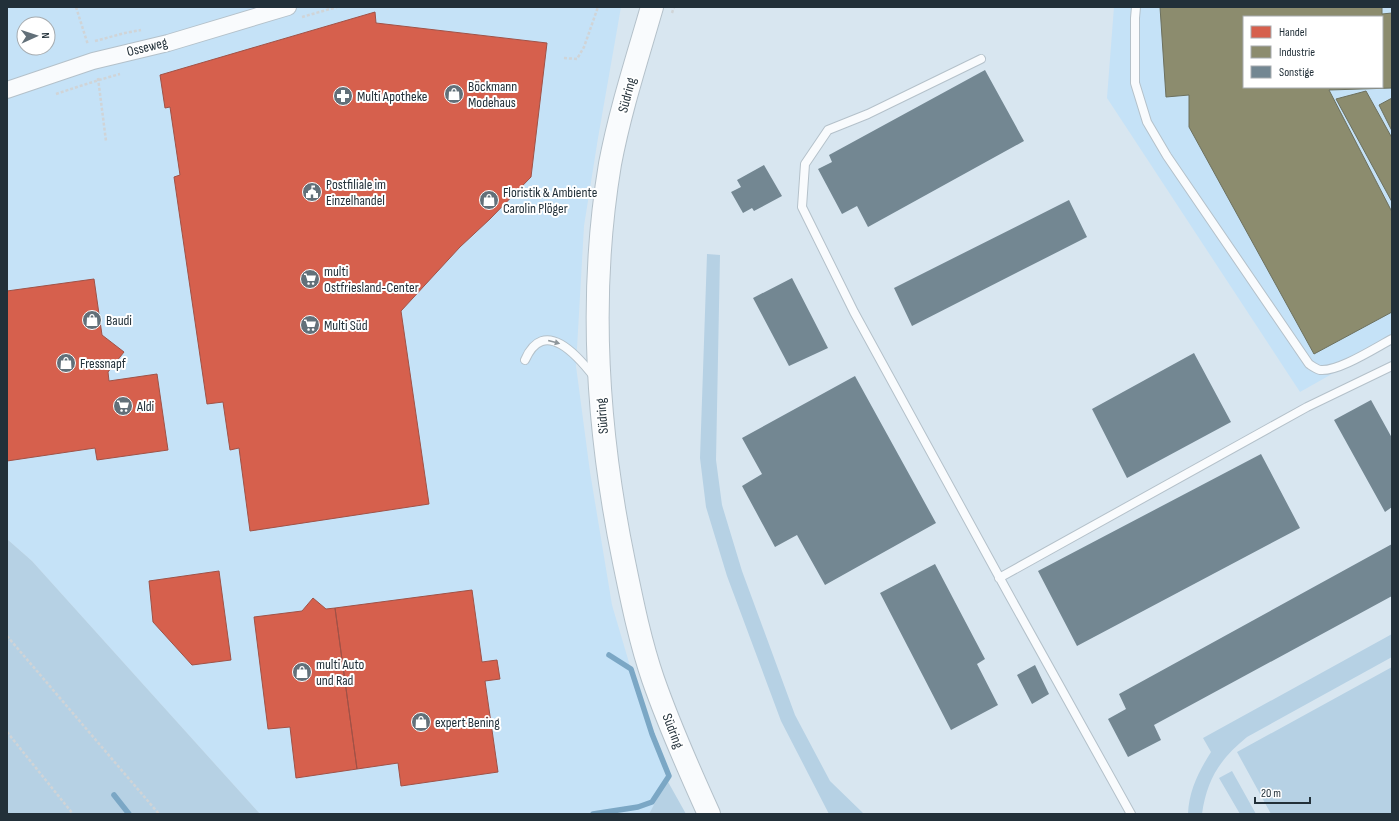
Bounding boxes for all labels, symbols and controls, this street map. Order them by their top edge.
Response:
north arrow [16,16,56,56]
legend [1243,16,1383,88]
text: Handel [1279,25,1307,40]
text: N [39,32,52,39]
street label: Osseweg [125,34,170,60]
text: Industrie [1279,45,1315,60]
text: Sonstige [1279,65,1314,80]
street label: Südring [614,75,640,115]
place label: Böckmann Modehaus [468,78,517,111]
shop icon: Böckmann Modehaus [443,83,465,105]
pharmacy icon: Multi Apotheke [332,85,354,107]
place label: Multi Apotheke [357,88,427,105]
place label: Postfiliale im Einzelhandel [326,176,386,209]
public building icon: Postfiliale im Einzelhandel [301,181,323,203]
place label: Floristik & Ambiente Carolin Plöger [503,184,597,217]
shop icon: Floristik & Ambiente Carolin Plöger [478,189,500,211]
place label: multi Ostfriesland-Center [324,263,419,296]
supermarket icon: multi Ostfriesland-Center [299,268,321,290]
shop icon: Baudi [81,309,103,331]
place label: Baudi [106,312,132,329]
supermarket icon: Multi Süd [299,314,321,336]
place label: Multi Süd [324,317,368,334]
one-way arrow [548,339,560,345]
shop icon: Fressnapf [55,352,77,374]
place label: Fressnapf [80,355,127,372]
supermarket icon: Aldi [112,395,134,417]
street label: Südring [592,397,612,435]
place label: Aldi [136,398,154,415]
place label: multi Auto und Rad [316,656,365,689]
shop icon: multi Auto und Rad [291,661,313,683]
shop icon: expert Bening [410,711,432,733]
street label: Südring [659,711,688,751]
place label: expert Bening [435,714,500,731]
scale bar [1255,779,1310,805]
text: 20 m [1261,786,1281,801]

